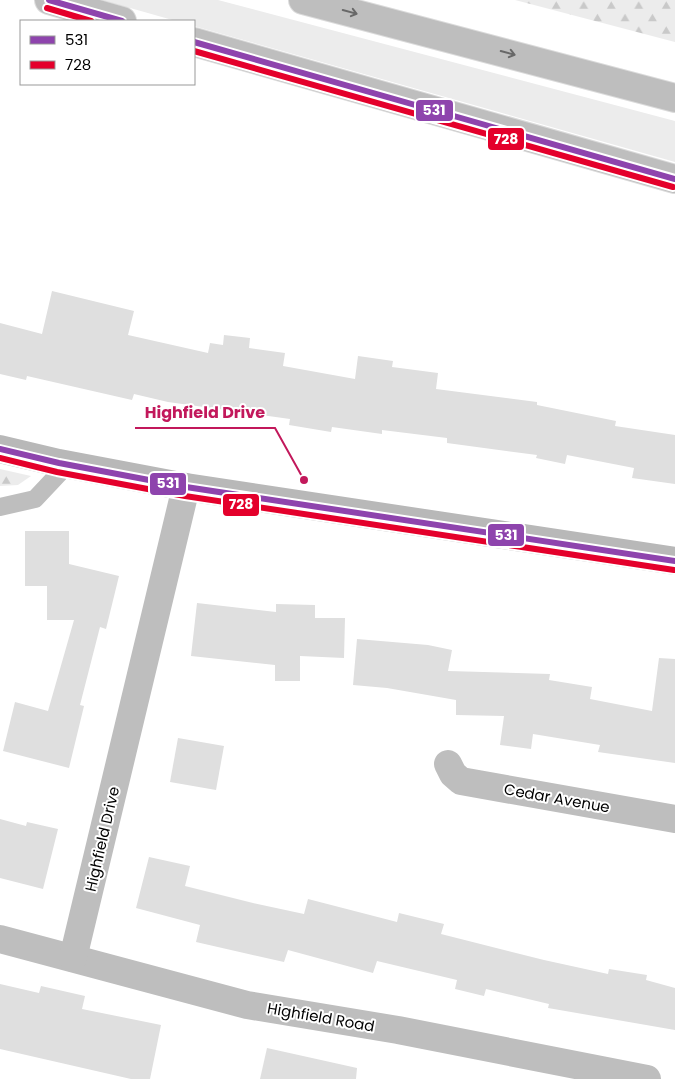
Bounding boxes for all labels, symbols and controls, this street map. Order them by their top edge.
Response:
one-way arrow [342,8,358,18]
legend [20,20,195,85]
text: 531 [65,29,88,50]
one-way arrow [499,49,515,59]
text: 728 [65,54,91,75]
line badge: 531 [415,99,454,122]
text: 531 [423,100,445,120]
line badge: 728 [487,127,525,151]
text: 728 [494,129,518,149]
callout: Highfield Drive [135,397,275,428]
text: Highfield Drive [145,401,265,424]
line badge: 531 [149,472,187,496]
text: 531 [157,473,179,493]
line badge: 728 [222,493,260,517]
text: 728 [229,494,253,514]
line badge: 531 [487,523,525,547]
text: 531 [495,525,517,545]
street label: Cedar Avenue [502,778,612,818]
street label: Highfield Drive [80,784,124,894]
street label: Highfield Road [266,997,376,1037]

